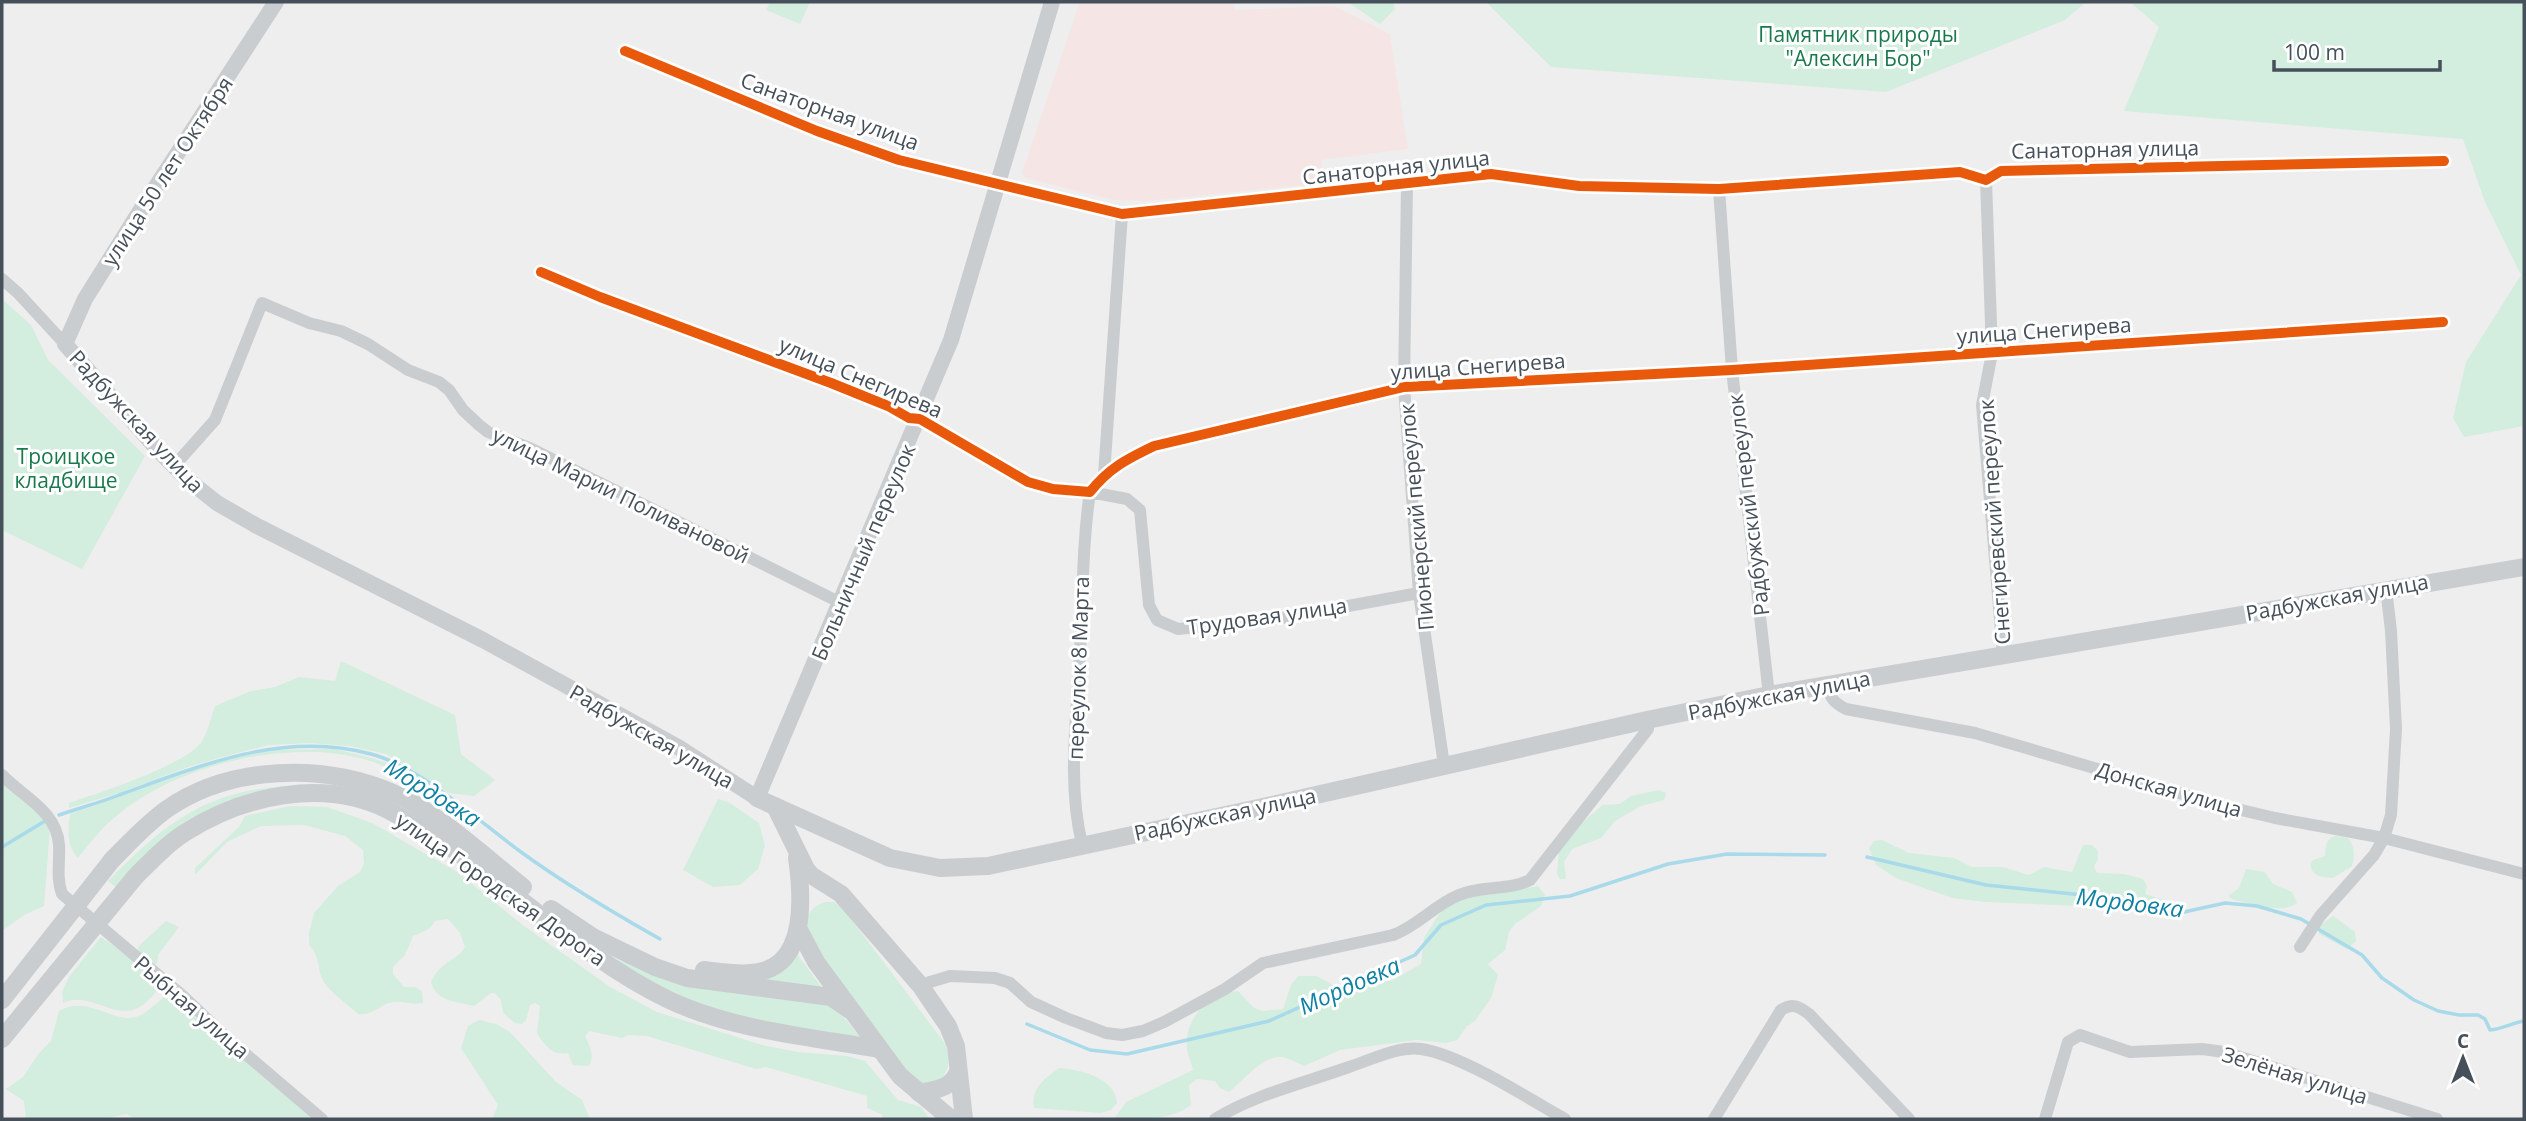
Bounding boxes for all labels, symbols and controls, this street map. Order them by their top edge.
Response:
park label: Памятник природы "Алексин Бор" [1758,20,1958,72]
scale bar [2274,28,2440,72]
text: 100 m [2284,38,2345,66]
street label: Санаторная улица [737,66,923,156]
street label: улица 50 лет Октября [95,71,239,271]
street label: Санаторная улица [2011,133,2199,165]
street label: Санаторная улица [1301,143,1491,191]
street label: улица Снегирева [1956,310,2132,350]
street label: улица Снегирева [775,330,947,424]
street label: Радбужская улица [64,344,210,498]
street label: улица Снегирева [1390,346,1566,386]
street label: Радбужский переулок [1720,392,1776,618]
street label: Снегиревский переулок [1971,398,2017,646]
street label: Пионерский переулок [1392,402,1440,632]
street label: улица Марии Поливановой [488,420,754,570]
street label: Больничный переулок [805,439,921,665]
park label: Троицкое кладбище [14,442,118,494]
street label: Радбужская улица [2243,567,2431,627]
street label: переулок 8 Марта [1061,576,1095,760]
street label: Трудовая улица [1185,591,1349,641]
street label: Радбужская улица [1685,664,1873,726]
street label: Радбужская улица [565,678,739,794]
water label: Мордовка [379,750,487,834]
street label: Донская улица [2093,755,2245,823]
street label: Радбужская улица [1132,781,1318,847]
street label: улица Городская Дорога [391,806,611,972]
water label: Мордовка [2075,880,2185,924]
water label: Мордовка [1293,948,1405,1022]
street label: Рыбная улица [128,949,256,1065]
north arrow [2428,1023,2498,1093]
text: С [2457,1028,2469,1054]
street label: Зелёная улица [2219,1040,2371,1110]

